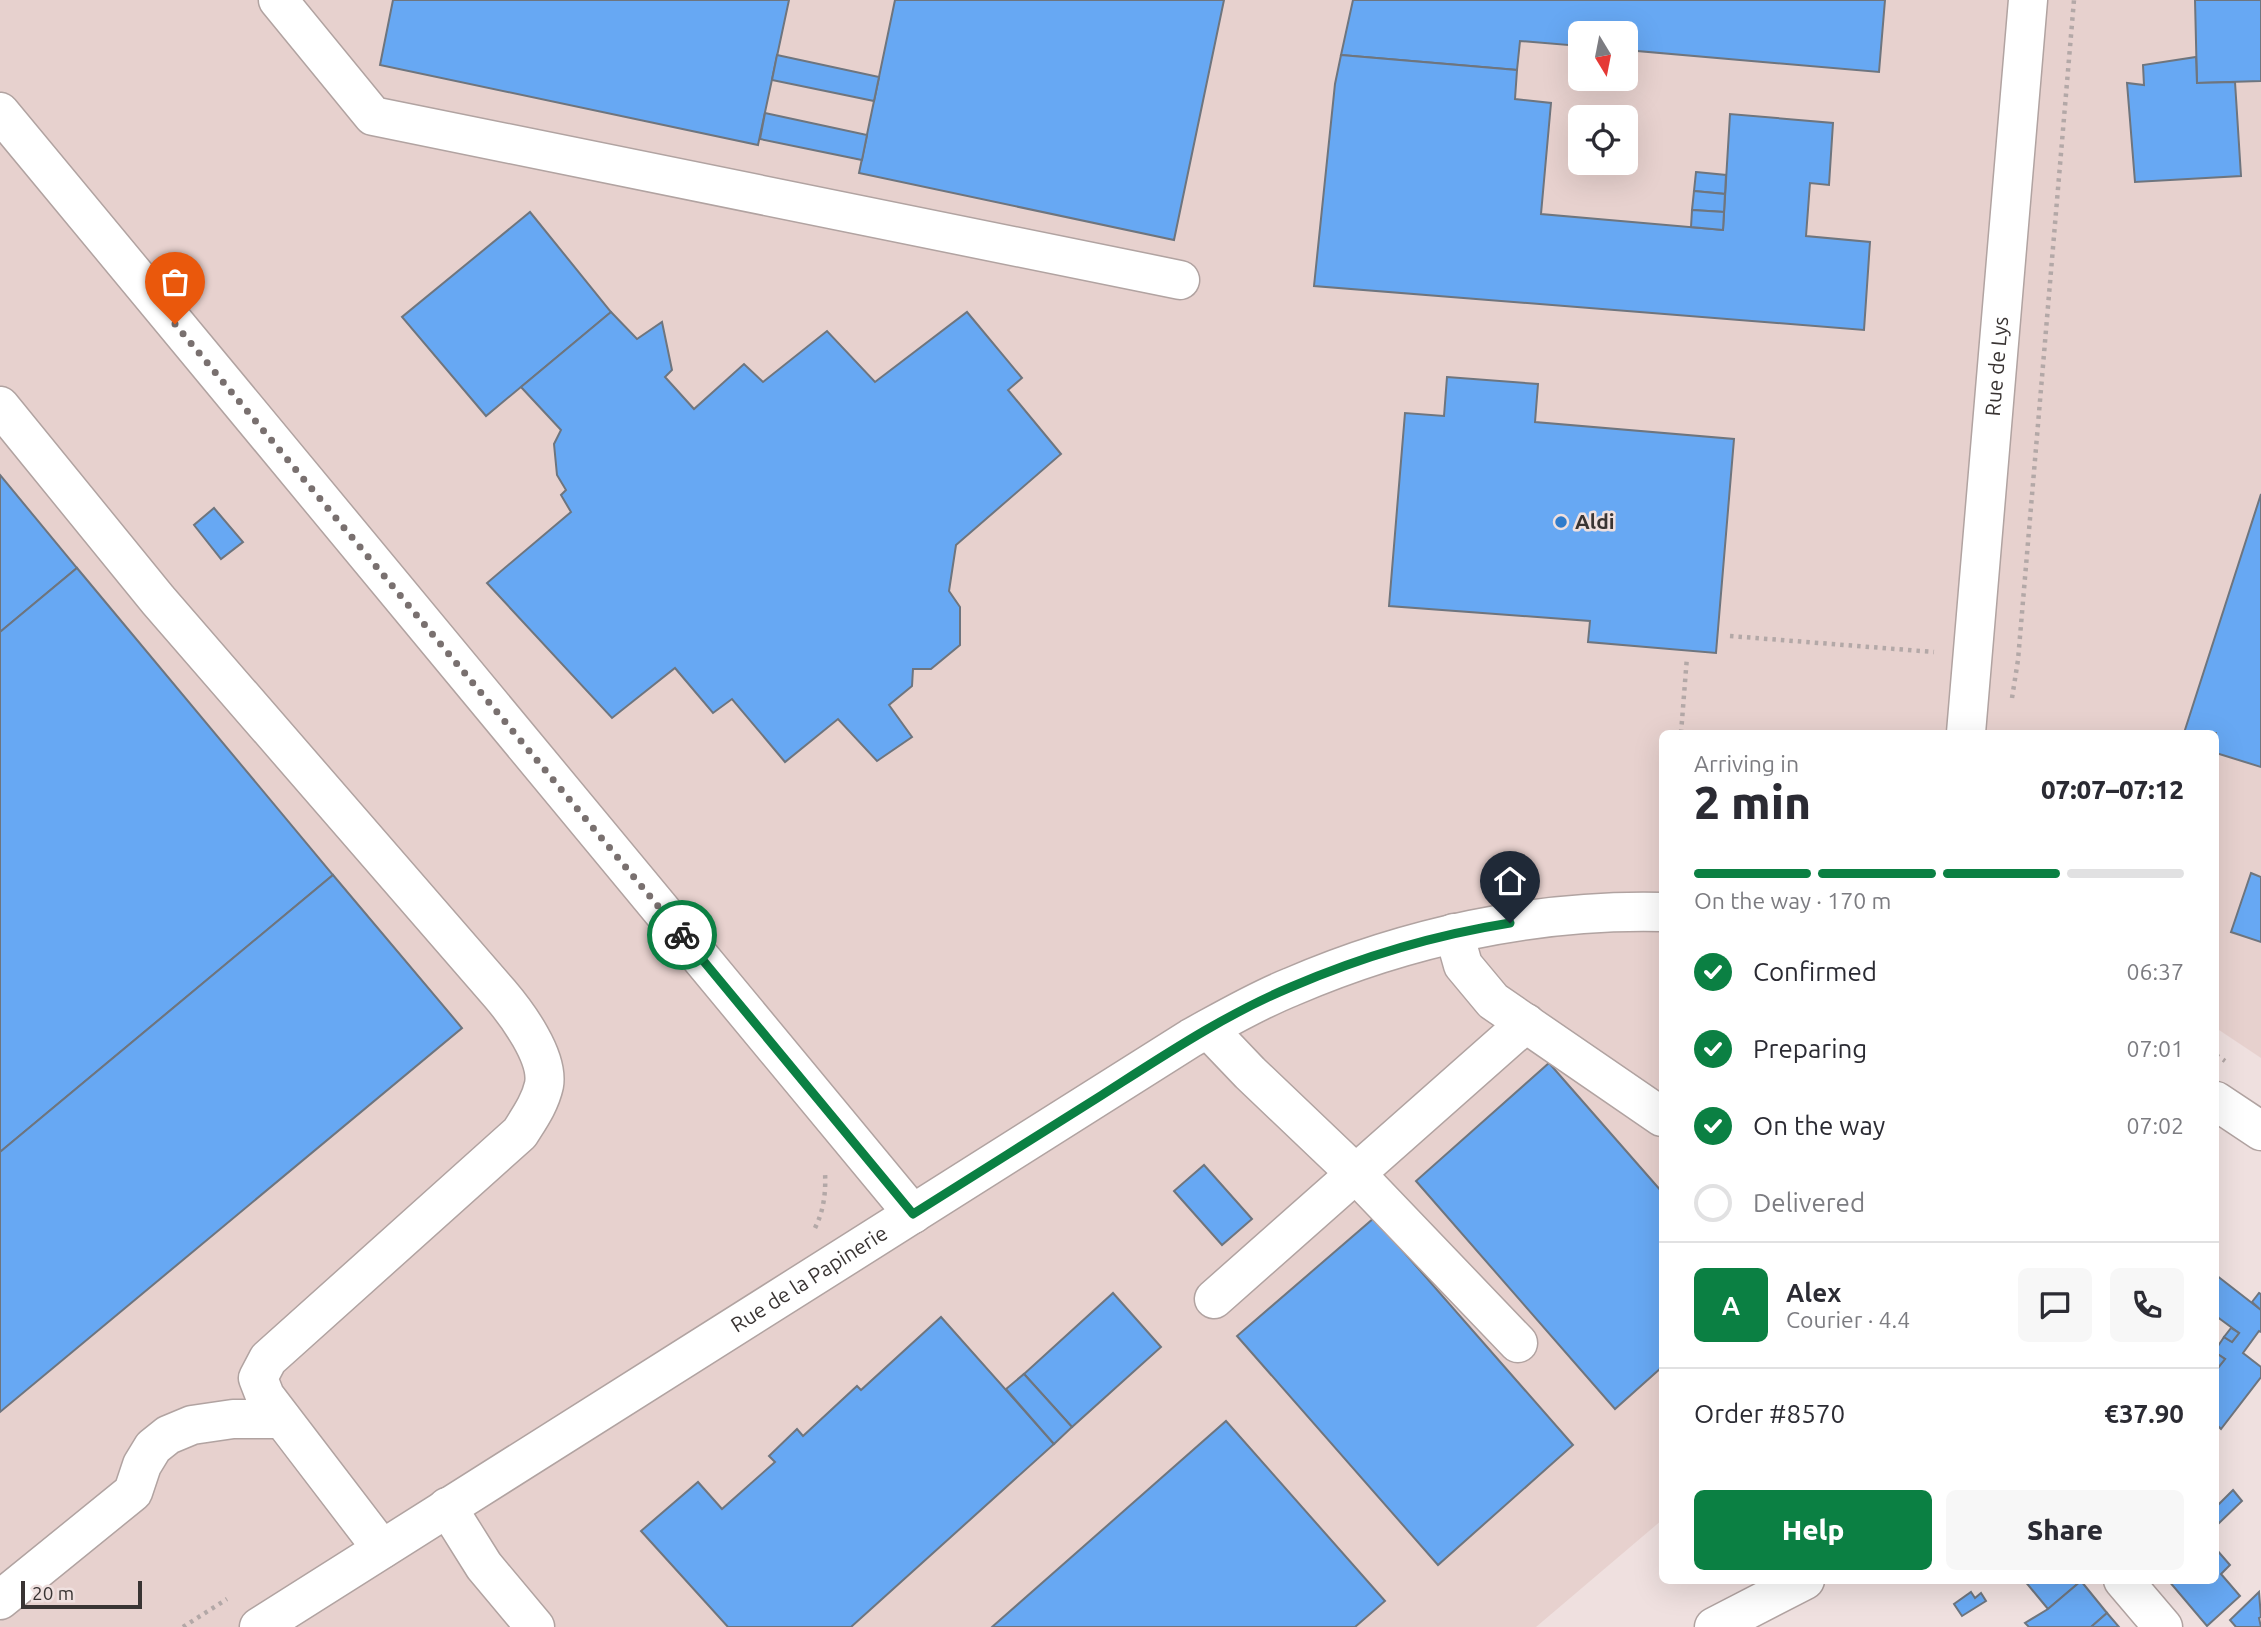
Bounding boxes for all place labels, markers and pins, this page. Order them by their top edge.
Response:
pin [145,252,205,324]
place label: Aldi [1575,509,1615,533]
marker: Aldi [1553,514,1569,530]
pin [1480,851,1540,923]

